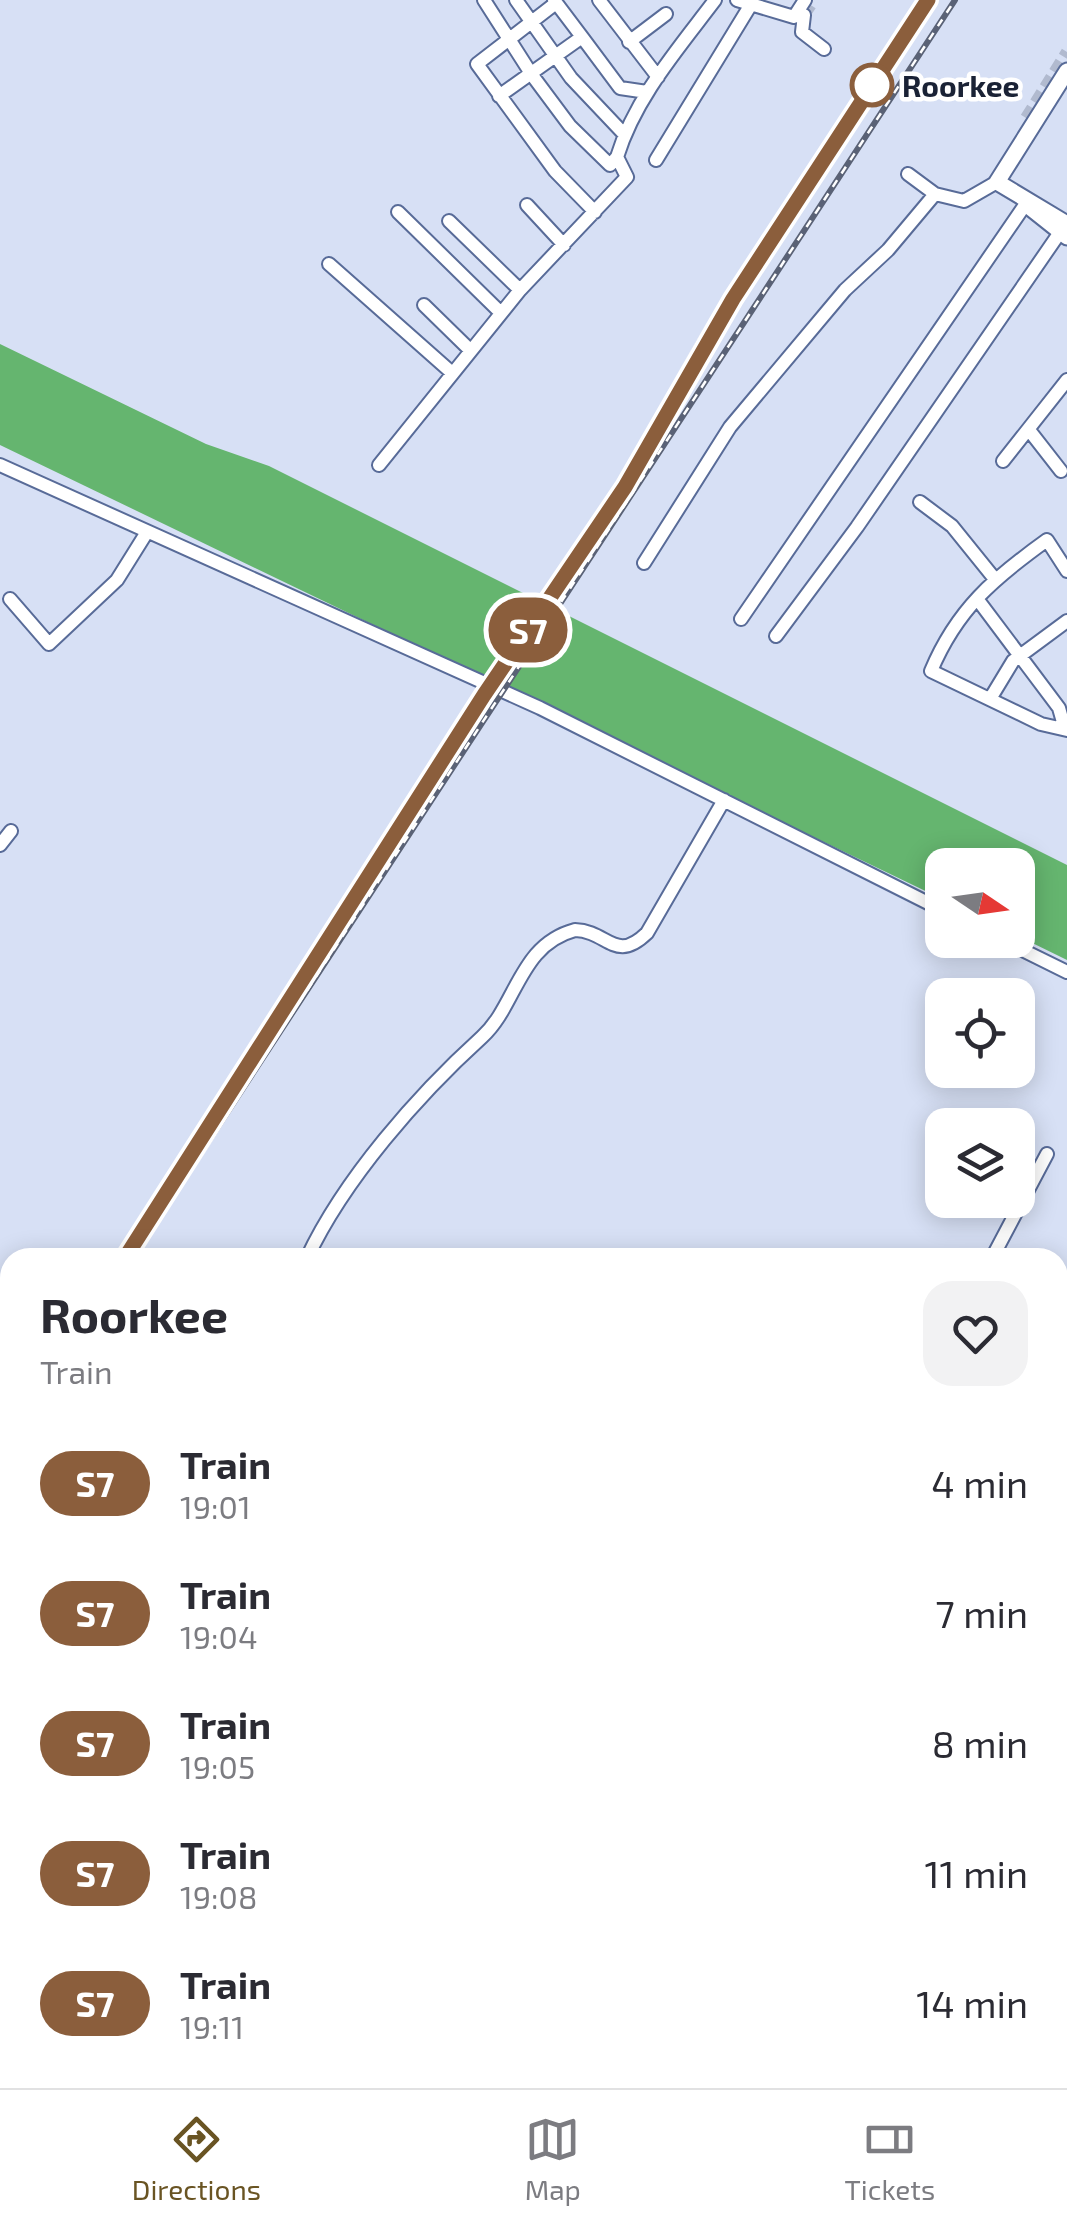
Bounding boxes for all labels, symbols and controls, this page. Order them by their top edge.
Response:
marker: Roorkee [851,64,893,106]
place label: Roorkee [902,67,1020,103]
line badge: S7 [483,598,573,662]
text: S7 [509,609,548,651]
north arrow [925,848,1035,958]
map controls [925,848,1035,1218]
button: locate [925,978,1035,1088]
button: layers [925,1108,1035,1218]
button: heart [923,1281,1028,1386]
text: Roorkee [40,1285,228,1343]
text: Train [40,1352,113,1390]
text: Train [180,1441,271,1487]
text: 4 min [931,1460,1028,1506]
text: S7 [76,1462,115,1504]
text: 19:01 [180,1487,251,1525]
text: Train [180,1571,271,1617]
text: 7 min [935,1590,1028,1636]
text: S7 [76,1592,115,1634]
text: 19:04 [180,1617,258,1655]
text: Train [180,1701,271,1747]
text: 8 min [932,1720,1028,1766]
text: S7 [76,1722,115,1764]
text: 19:05 [180,1747,255,1785]
text: Train [180,1831,271,1877]
text: 11 min [924,1850,1028,1896]
text: S7 [76,1852,115,1894]
text: 19:08 [180,1877,257,1915]
text: Train [180,1961,271,2007]
text: 14 min [916,1980,1028,2026]
text: S7 [76,1982,115,2024]
text: 19:11 [180,2007,244,2045]
tab: Directions [132,2112,261,2206]
tab: Map [525,2112,581,2206]
tab: Tickets [844,2112,935,2206]

